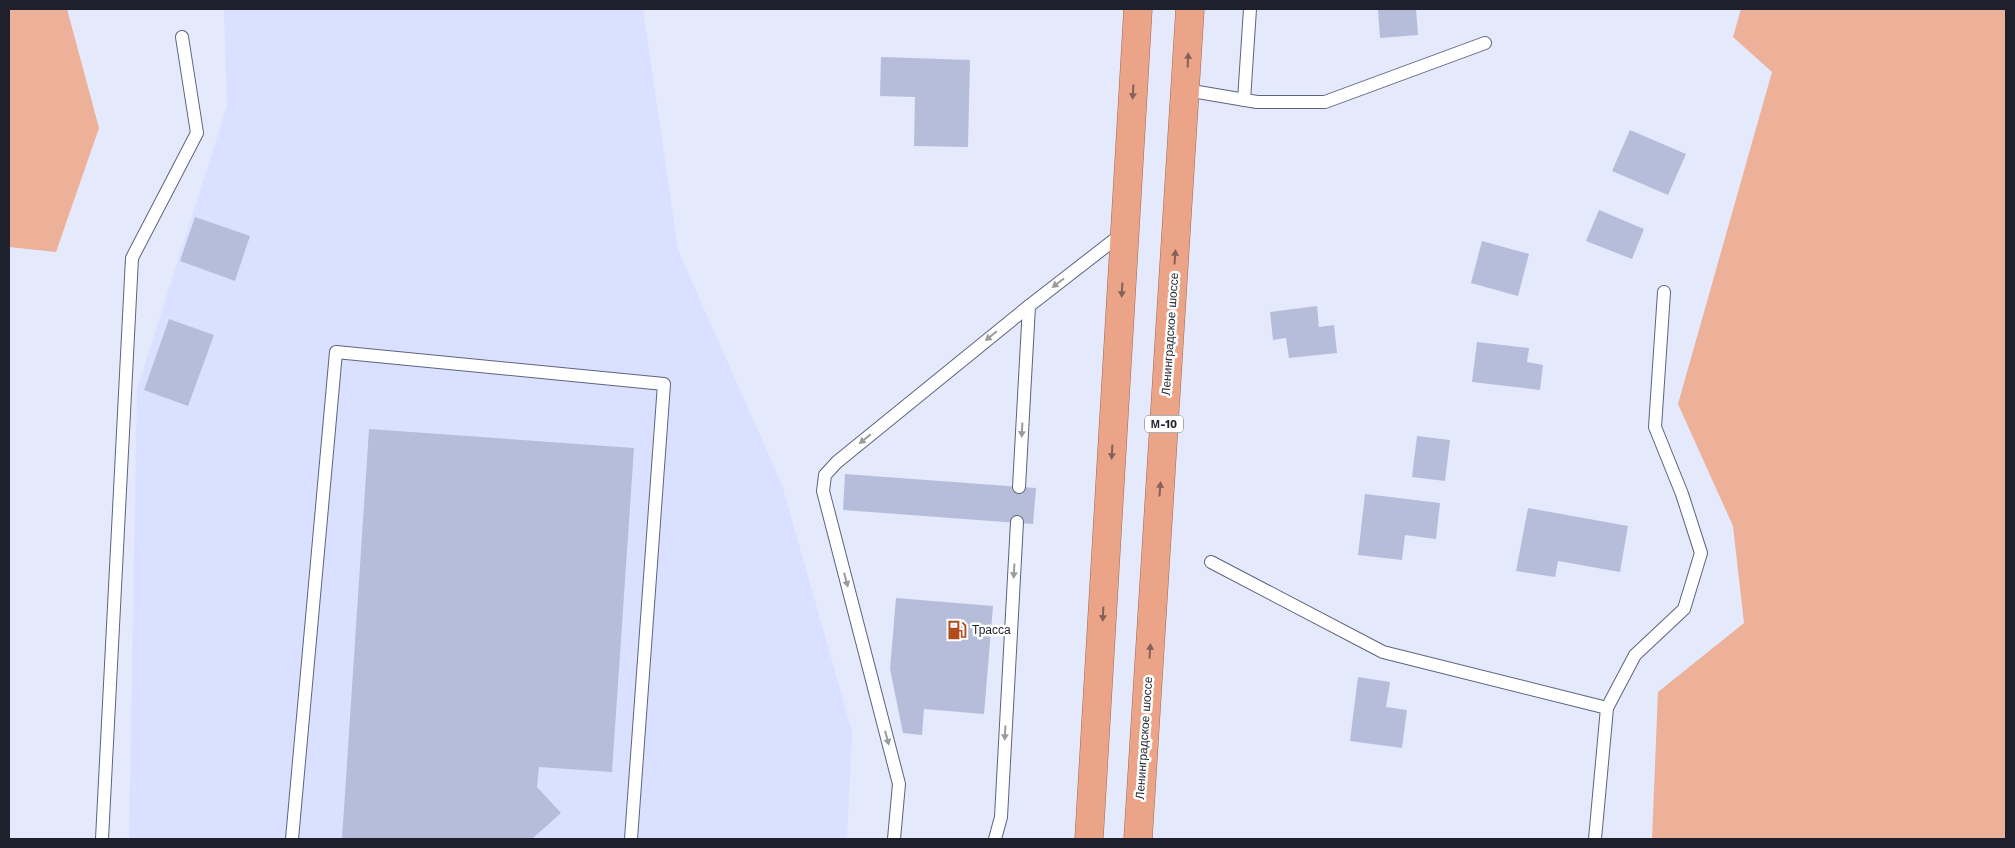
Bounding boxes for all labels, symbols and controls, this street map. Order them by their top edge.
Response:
one-way arrow [1184,51,1192,67]
one-way arrow [1129,85,1137,101]
one-way arrow [1172,248,1180,264]
street label: Ленинградское шоссе [1159,272,1181,396]
one-way arrow [1052,277,1065,288]
one-way arrow [1117,282,1125,298]
one-way arrow [985,331,998,342]
road number: М-10 [1145,416,1183,432]
one-way arrow [1018,423,1026,439]
one-way arrow [859,433,872,444]
one-way arrow [1108,444,1116,460]
one-way arrow [1157,480,1165,496]
one-way arrow [1010,563,1018,579]
one-way arrow [842,573,850,588]
one-way arrow [1098,606,1106,622]
fuel station icon: Трасса [946,619,968,641]
place label: Трасса [972,623,1011,637]
one-way arrow [1146,643,1154,659]
street label: Ленинградское шоссе [1133,676,1155,800]
one-way arrow [1001,726,1009,742]
one-way arrow [884,730,892,745]

